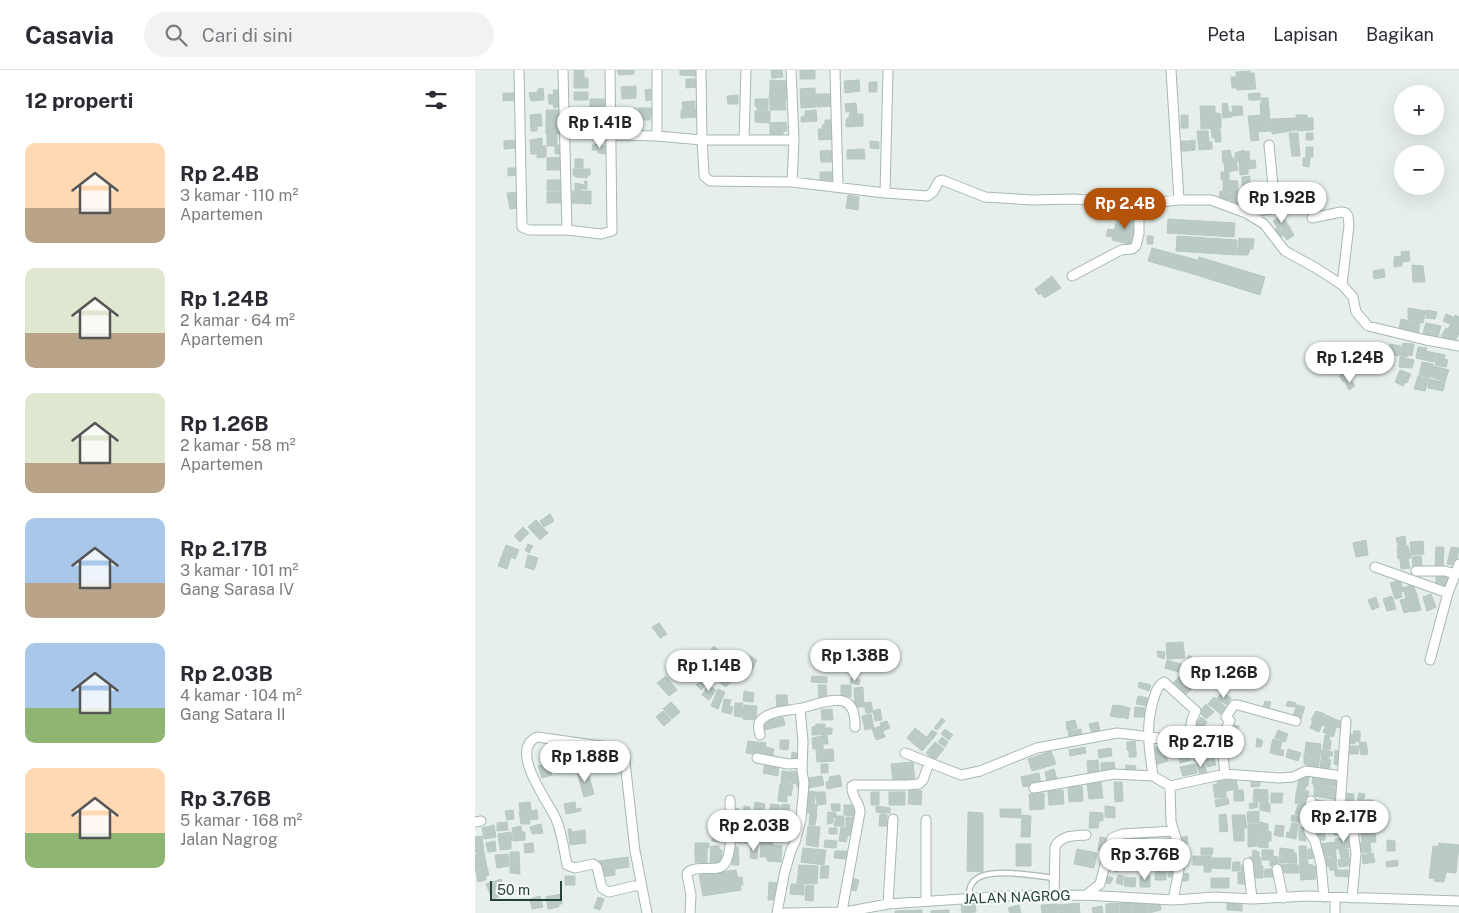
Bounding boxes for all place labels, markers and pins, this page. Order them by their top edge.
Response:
pin: Rp 1.41B [548,106,652,149]
pin: Rp 1.92B [1230,182,1334,224]
pin: Rp 2.4B [1079,188,1171,230]
pin: Rp 1.24B [1298,342,1402,384]
pin: Rp 1.38B [803,640,907,682]
pin: Rp 1.14B [657,650,761,692]
pin: Rp 1.26B [1172,656,1276,699]
pin: Rp 2.71B [1149,726,1253,768]
pin: Rp 1.88B [533,740,637,783]
pin: Rp 2.17B [1292,800,1396,843]
pin: Rp 2.03B [702,810,806,852]
pin: Rp 3.76B [1093,838,1197,881]

